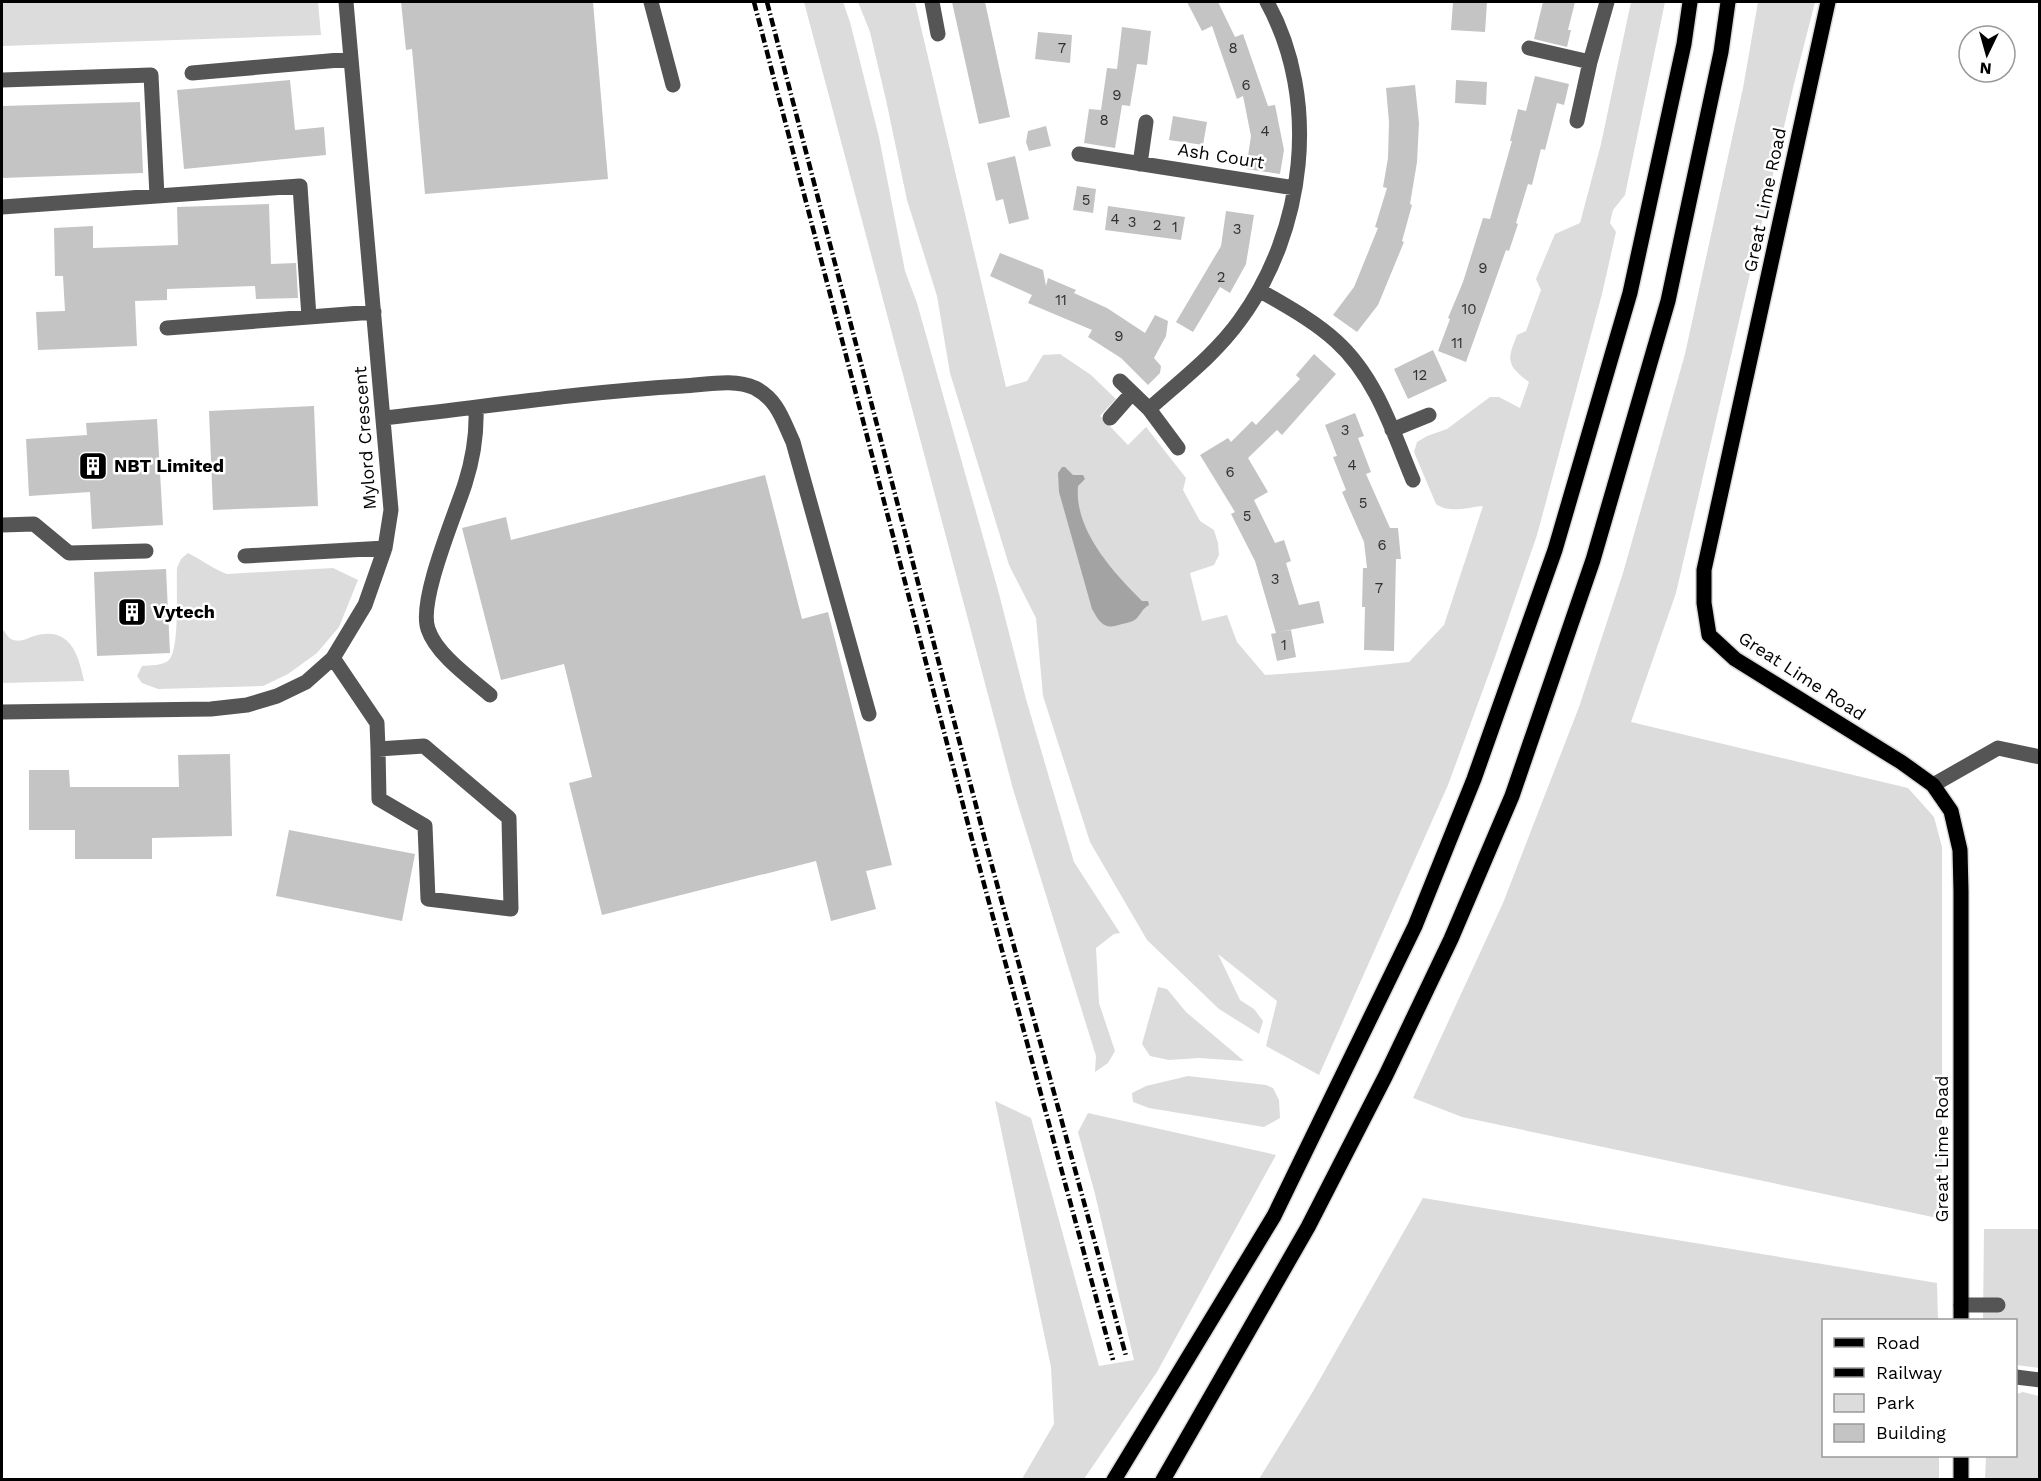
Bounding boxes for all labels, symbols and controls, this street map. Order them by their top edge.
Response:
north arrow [1957,24,2017,84]
house number: 7 [1058,39,1066,57]
house number: 8 [1228,39,1238,57]
text: N [1979,58,1992,78]
house number: 6 [1241,76,1251,94]
house number: 9 [1112,86,1122,104]
house number: 8 [1099,111,1109,129]
house number: 4 [1260,122,1270,140]
street label: Great Lime Road [1739,126,1790,274]
street label: Ash Court [1176,138,1266,173]
house number: 5 [1082,191,1090,209]
house number: 4 [1110,210,1120,228]
house number: 3 [1128,213,1136,231]
house number: 2 [1153,216,1161,234]
house number: 1 [1172,218,1178,236]
house number: 3 [1233,220,1241,238]
house number: 9 [1478,259,1488,277]
house number: 2 [1217,268,1225,286]
house number: 11 [1055,291,1067,309]
house number: 10 [1461,300,1477,318]
house number: 9 [1114,327,1124,345]
house number: 11 [1451,334,1463,352]
street label: Mylord Crescent [349,365,380,510]
house number: 12 [1413,366,1427,384]
house number: 3 [1341,421,1349,439]
building icon: NBT Limited [77,450,109,482]
place label: NBT Limited [114,455,224,476]
house number: 4 [1347,456,1357,474]
house number: 6 [1225,463,1235,481]
house number: 5 [1359,494,1367,512]
house number: 5 [1243,507,1251,525]
house number: 6 [1377,536,1387,554]
house number: 3 [1271,570,1279,588]
house number: 7 [1375,579,1383,597]
building icon: Vytech [116,596,148,628]
place label: Vytech [153,601,215,622]
street label: Great Lime Road [1735,627,1870,724]
house number: 1 [1281,636,1287,654]
street label: Great Lime Road [1931,1075,1952,1223]
legend [1822,1319,2017,1457]
text: Road [1876,1332,1920,1353]
text: Railway [1876,1362,1943,1383]
text: Park [1876,1392,1915,1413]
text: Building [1876,1422,1946,1443]

